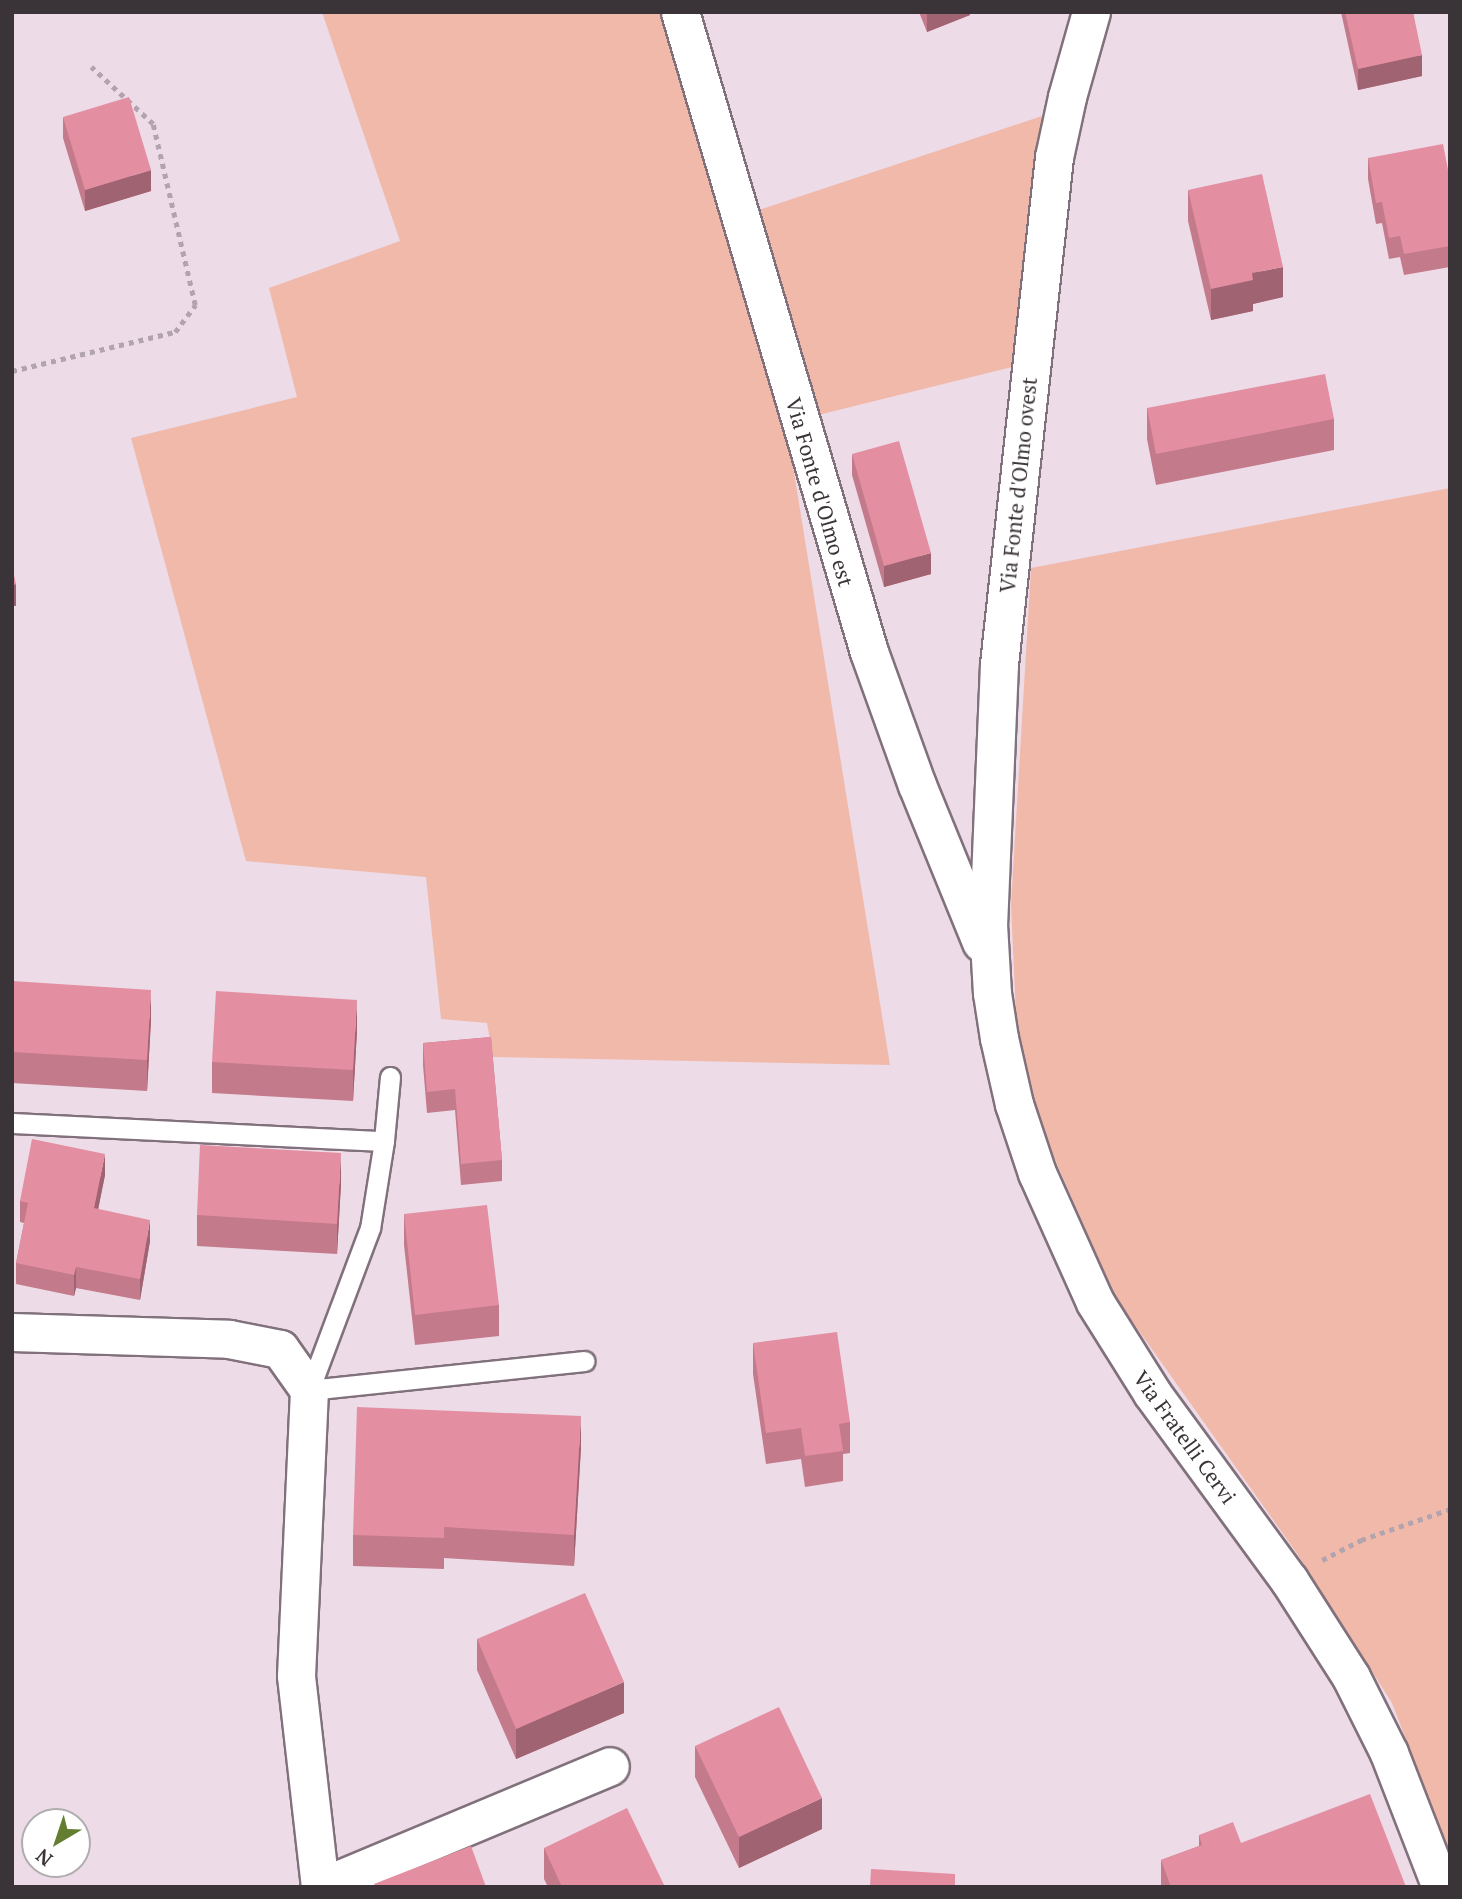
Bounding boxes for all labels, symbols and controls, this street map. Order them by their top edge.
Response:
street label: Via Fonte d'Olmo ovest [994,376,1042,594]
street label: Via Fonte d'Olmo est [781,395,859,589]
street label: Via Fratelli Cervi [1128,1366,1242,1508]
north arrow [21,1808,91,1878]
text: N [30,1844,57,1872]

